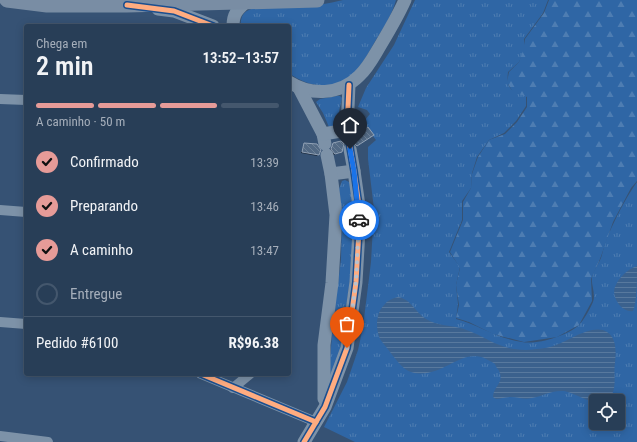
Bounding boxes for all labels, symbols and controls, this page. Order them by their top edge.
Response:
text: Chega em [36,36,87,51]
text: 13:52–13:57 [202,49,279,67]
text: 2 min [36,51,94,81]
pin [333,108,367,149]
text: A caminho · 50 m [36,114,125,129]
icon: home [339,114,361,136]
icon: check [36,151,58,173]
text: Confirmado [70,153,139,171]
text: 13:39 [250,155,279,170]
icon: check [36,195,58,217]
text: Preparando [70,197,138,215]
text: 13:46 [250,199,279,214]
courier [339,200,379,240]
icon: car [348,209,370,231]
icon: check [36,239,58,261]
text: A caminho [70,241,133,259]
text: 13:47 [250,243,279,258]
text: Entregue [70,285,122,303]
pin [330,307,364,348]
icon: bag [336,313,358,335]
text: Pedido #6100 [36,334,118,352]
text: R$96.38 [228,334,279,352]
map controls [589,394,625,430]
button: locate [589,394,625,430]

